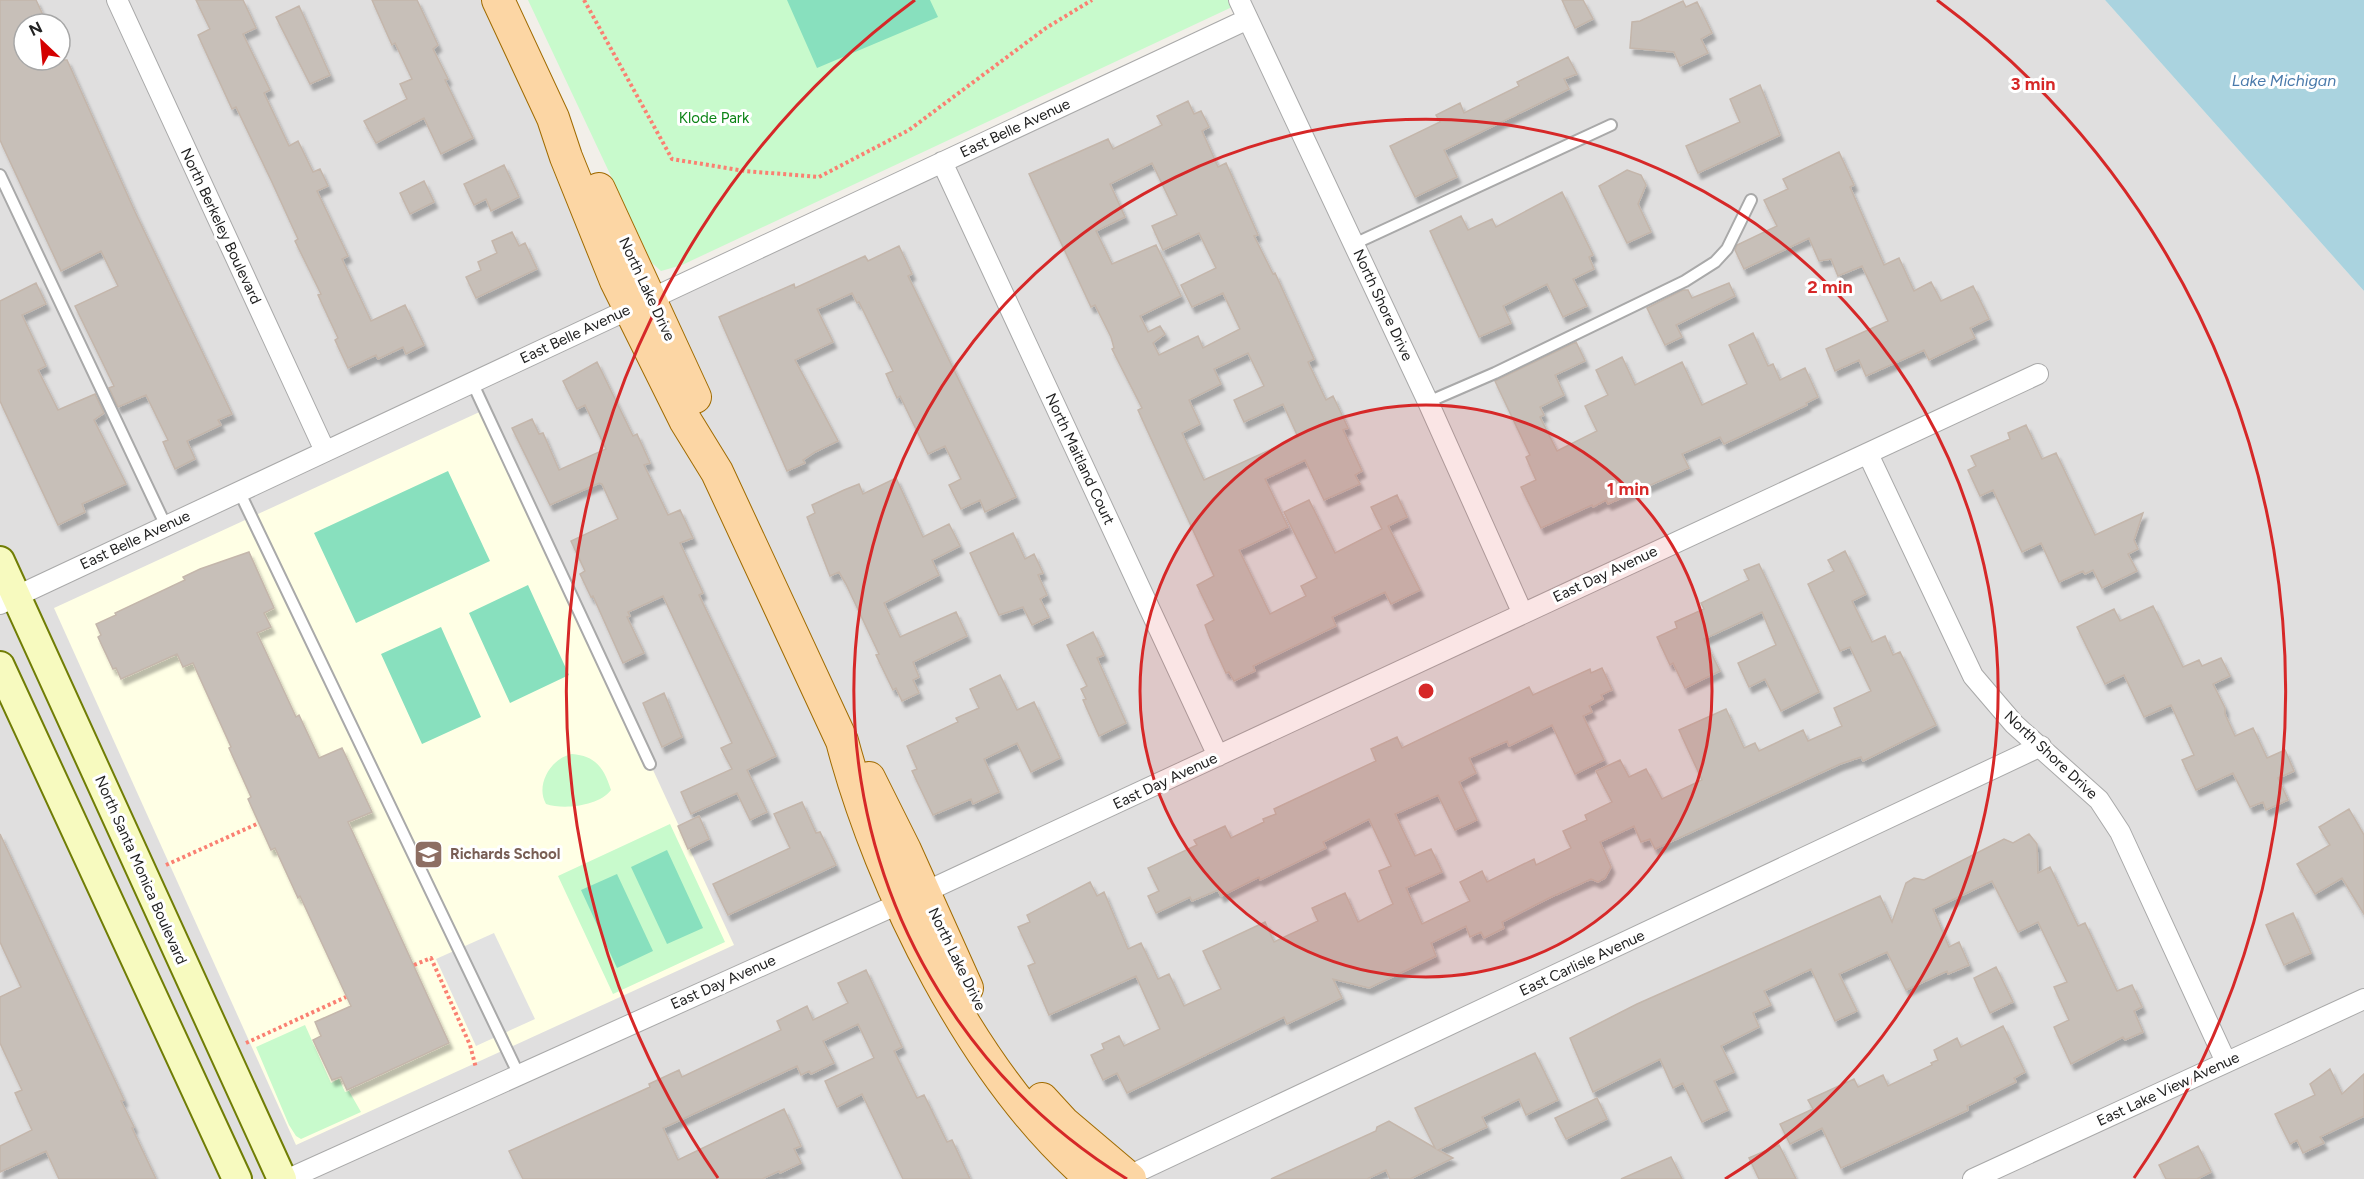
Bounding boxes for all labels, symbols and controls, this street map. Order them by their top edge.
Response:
north arrow [12,12,72,72]
text: N [26,18,45,40]
water label: Lake Michigan [2232,71,2336,90]
text: 3 min [2011,73,2055,95]
street label: East Belle Avenue [957,95,1073,161]
park label: Klode Park [679,109,750,127]
street label: North Berkeley Boulevard [177,145,265,307]
street label: North Lake Drive [615,234,679,344]
street label: North Shore Drive [1349,246,1417,364]
text: 2 min [1807,276,1853,298]
street label: East Belle Avenue [517,301,633,367]
street label: North Maitland Court [1042,390,1119,528]
text: 1 min [1607,478,1649,500]
street label: East Belle Avenue [77,507,193,573]
street label: East Day Avenue [1550,542,1660,606]
centre of rings [1416,681,1436,701]
street label: North Shore Drive [2001,707,2101,803]
street label: East Day Avenue [1110,749,1220,813]
street label: North Santa Monica Boulevard [91,773,191,967]
school or university icon: Richards School [413,838,445,870]
place label: Richards School [450,845,560,863]
street label: North Lake Drive [924,905,990,1013]
street label: East Carlisle Avenue [1517,926,1647,1000]
street label: East Day Avenue [668,951,778,1013]
street label: East Lake View Avenue [2094,1048,2242,1130]

